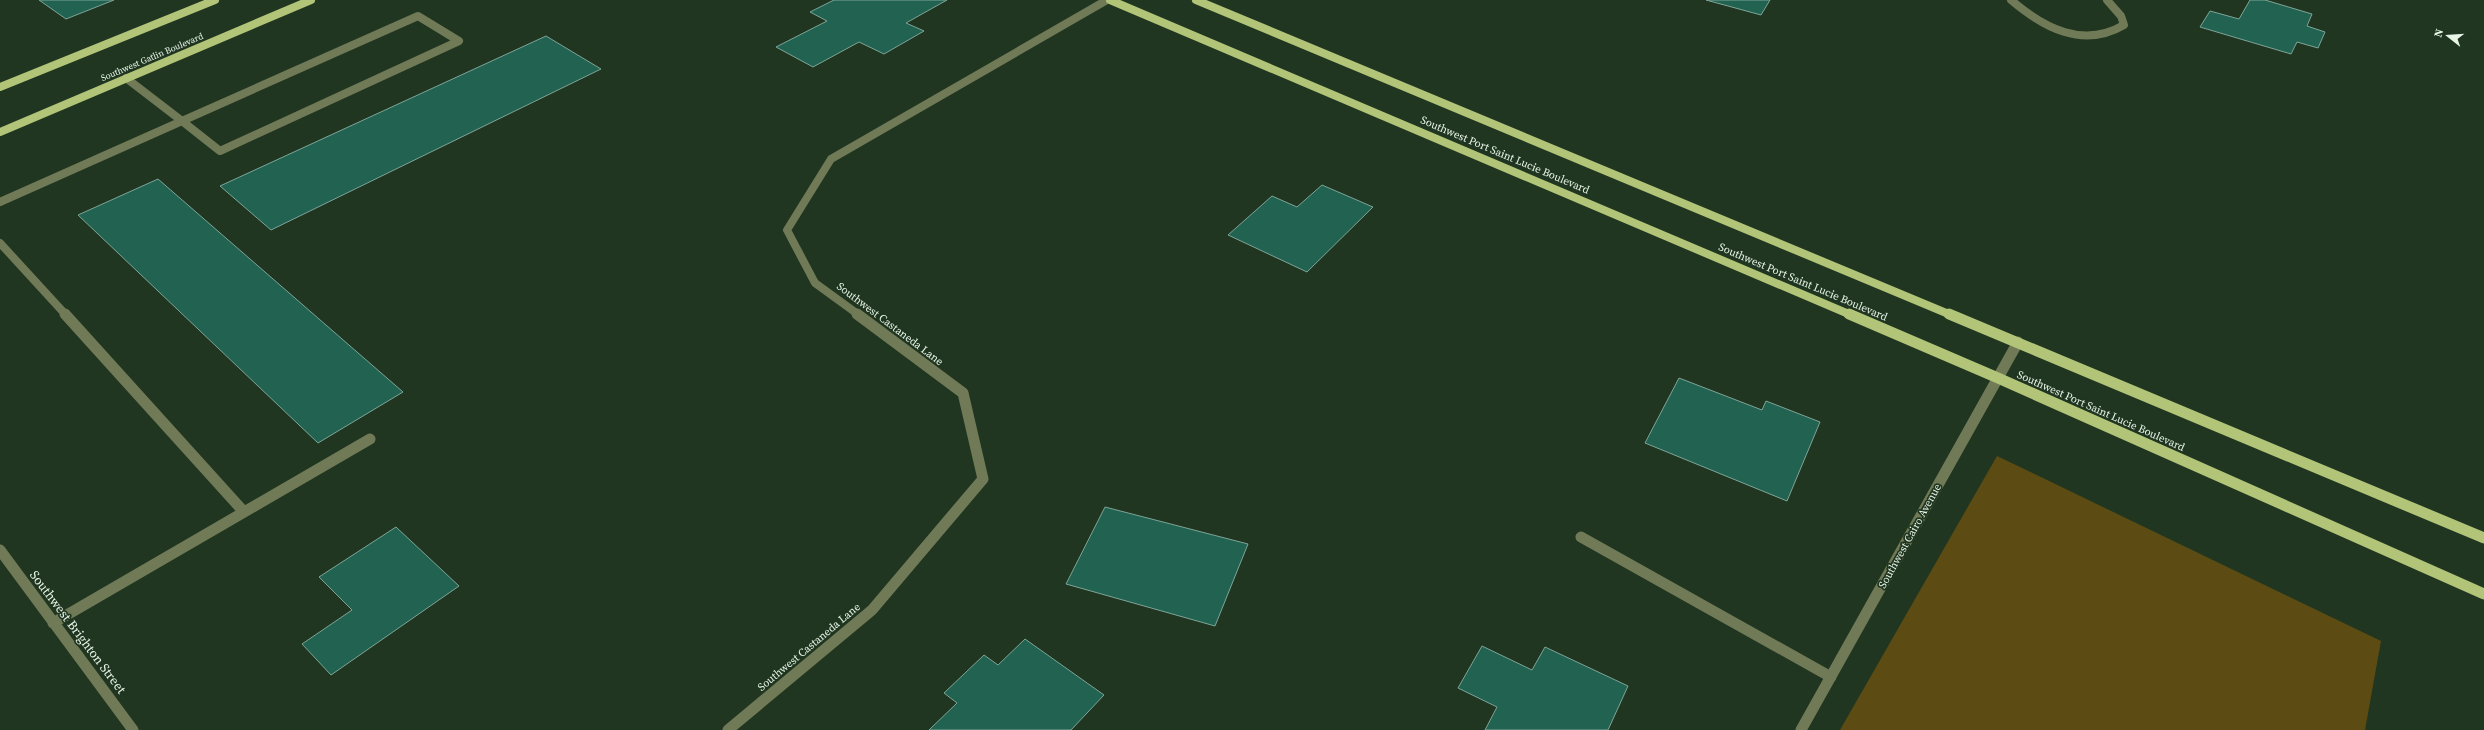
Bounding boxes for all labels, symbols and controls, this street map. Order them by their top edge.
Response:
north arrow [2428,16,2468,56]
text: N [2431,27,2447,39]
street label: Southwest Gatlin Boulevard [99,30,205,84]
street label: Southwest Port Saint Lucie Boulevard [1418,112,1593,198]
street label: Southwest Port Saint Lucie Boulevard [1716,239,1891,325]
street label: Southwest Castaneda Lane [834,279,947,369]
street label: Southwest Port Saint Lucie Boulevard [2015,367,2188,455]
street label: Southwest Cairo Avenue [1875,481,1945,591]
street label: Southwest Brighton Street [26,567,130,698]
street label: Southwest Castaneda Lane [754,599,864,695]

